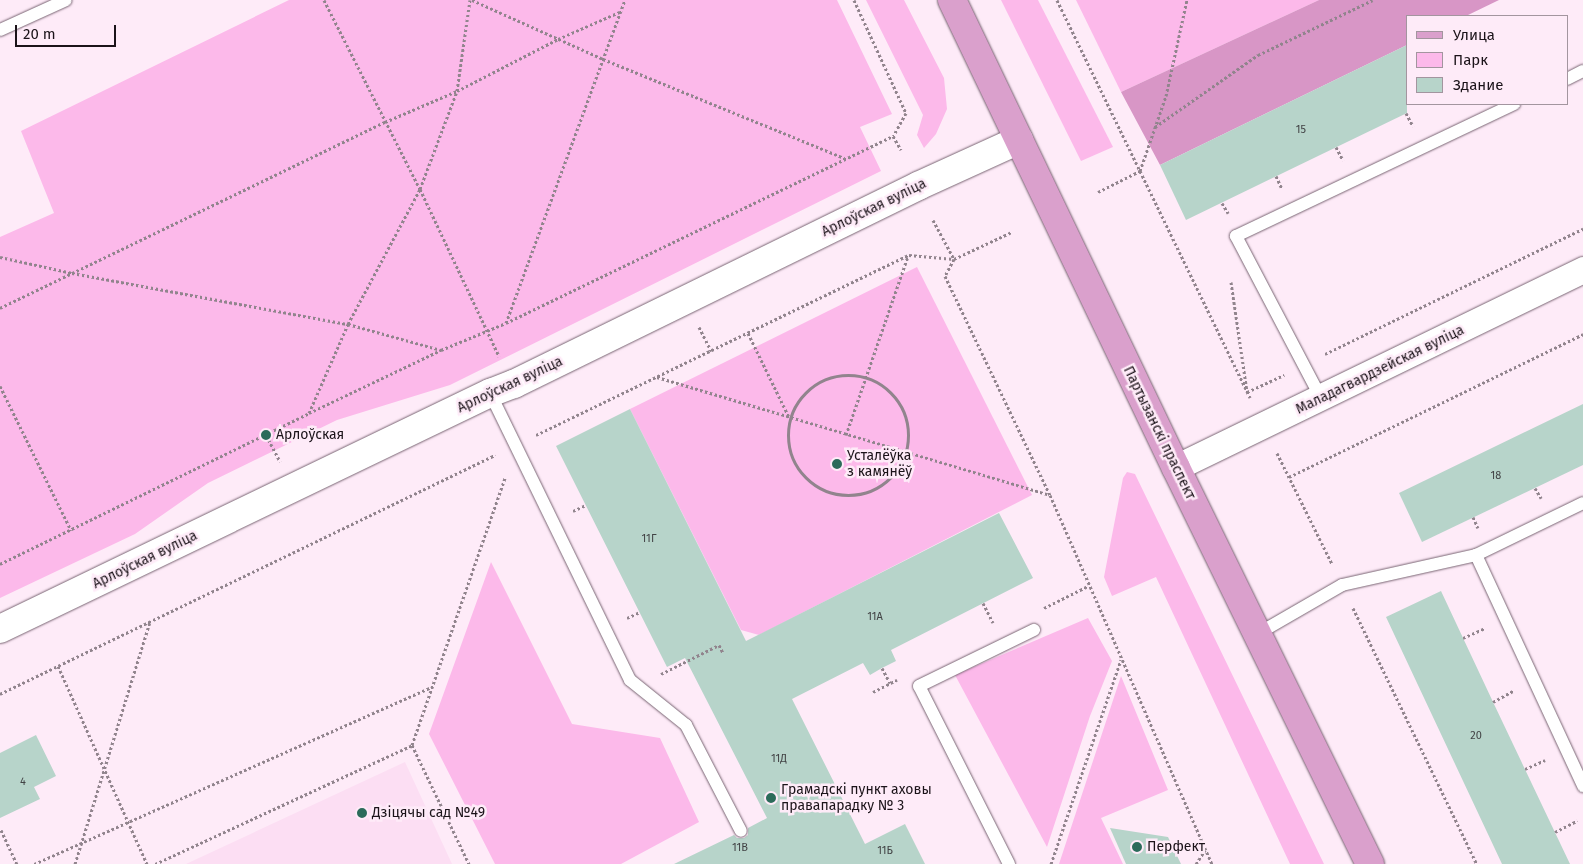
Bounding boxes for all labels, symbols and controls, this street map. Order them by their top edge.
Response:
scale bar [18,15,119,47]
legend [1406,15,1568,105]
text: 20 m [23,25,56,43]
text: Улица [1453,26,1495,44]
text: Парк [1453,51,1488,69]
text: Здание [1453,76,1503,94]
house number: 15 [1296,123,1306,137]
street label: Арлоўская вуліца [819,175,929,241]
street label: Маладагвардзейская вуліца [1293,322,1467,418]
street label: Арлоўская вуліца [455,353,565,417]
street label: Партызанскі праспект [1119,364,1199,502]
place label: Арлоўская [276,427,344,443]
marker: Арлоўская [260,429,272,441]
place label: Усталёўка з камянёў [847,448,912,481]
marker: Усталёўка з камянёў [831,458,843,470]
house number: 18 [1491,469,1501,483]
street label: Арлоўская вуліца [90,527,200,593]
house number: 11Г [642,532,656,546]
house number: 11А [867,610,883,624]
house number: 20 [1470,729,1482,743]
house number: 11Д [771,752,787,766]
house number: 4 [20,775,26,789]
place label: Грамадскі пункт аховы правапарадку № 3 [781,782,932,814]
marker: Грамадскі пункт аховы правапарадку № 3 [765,792,777,804]
place label: Дзіцячы сад №49 [372,805,485,821]
marker: Дзіцячы сад №49 [356,807,368,819]
place label: Перфект [1147,839,1205,855]
house number: 11В [732,841,748,855]
marker: Перфект [1131,841,1143,853]
house number: 11Б [877,844,893,858]

